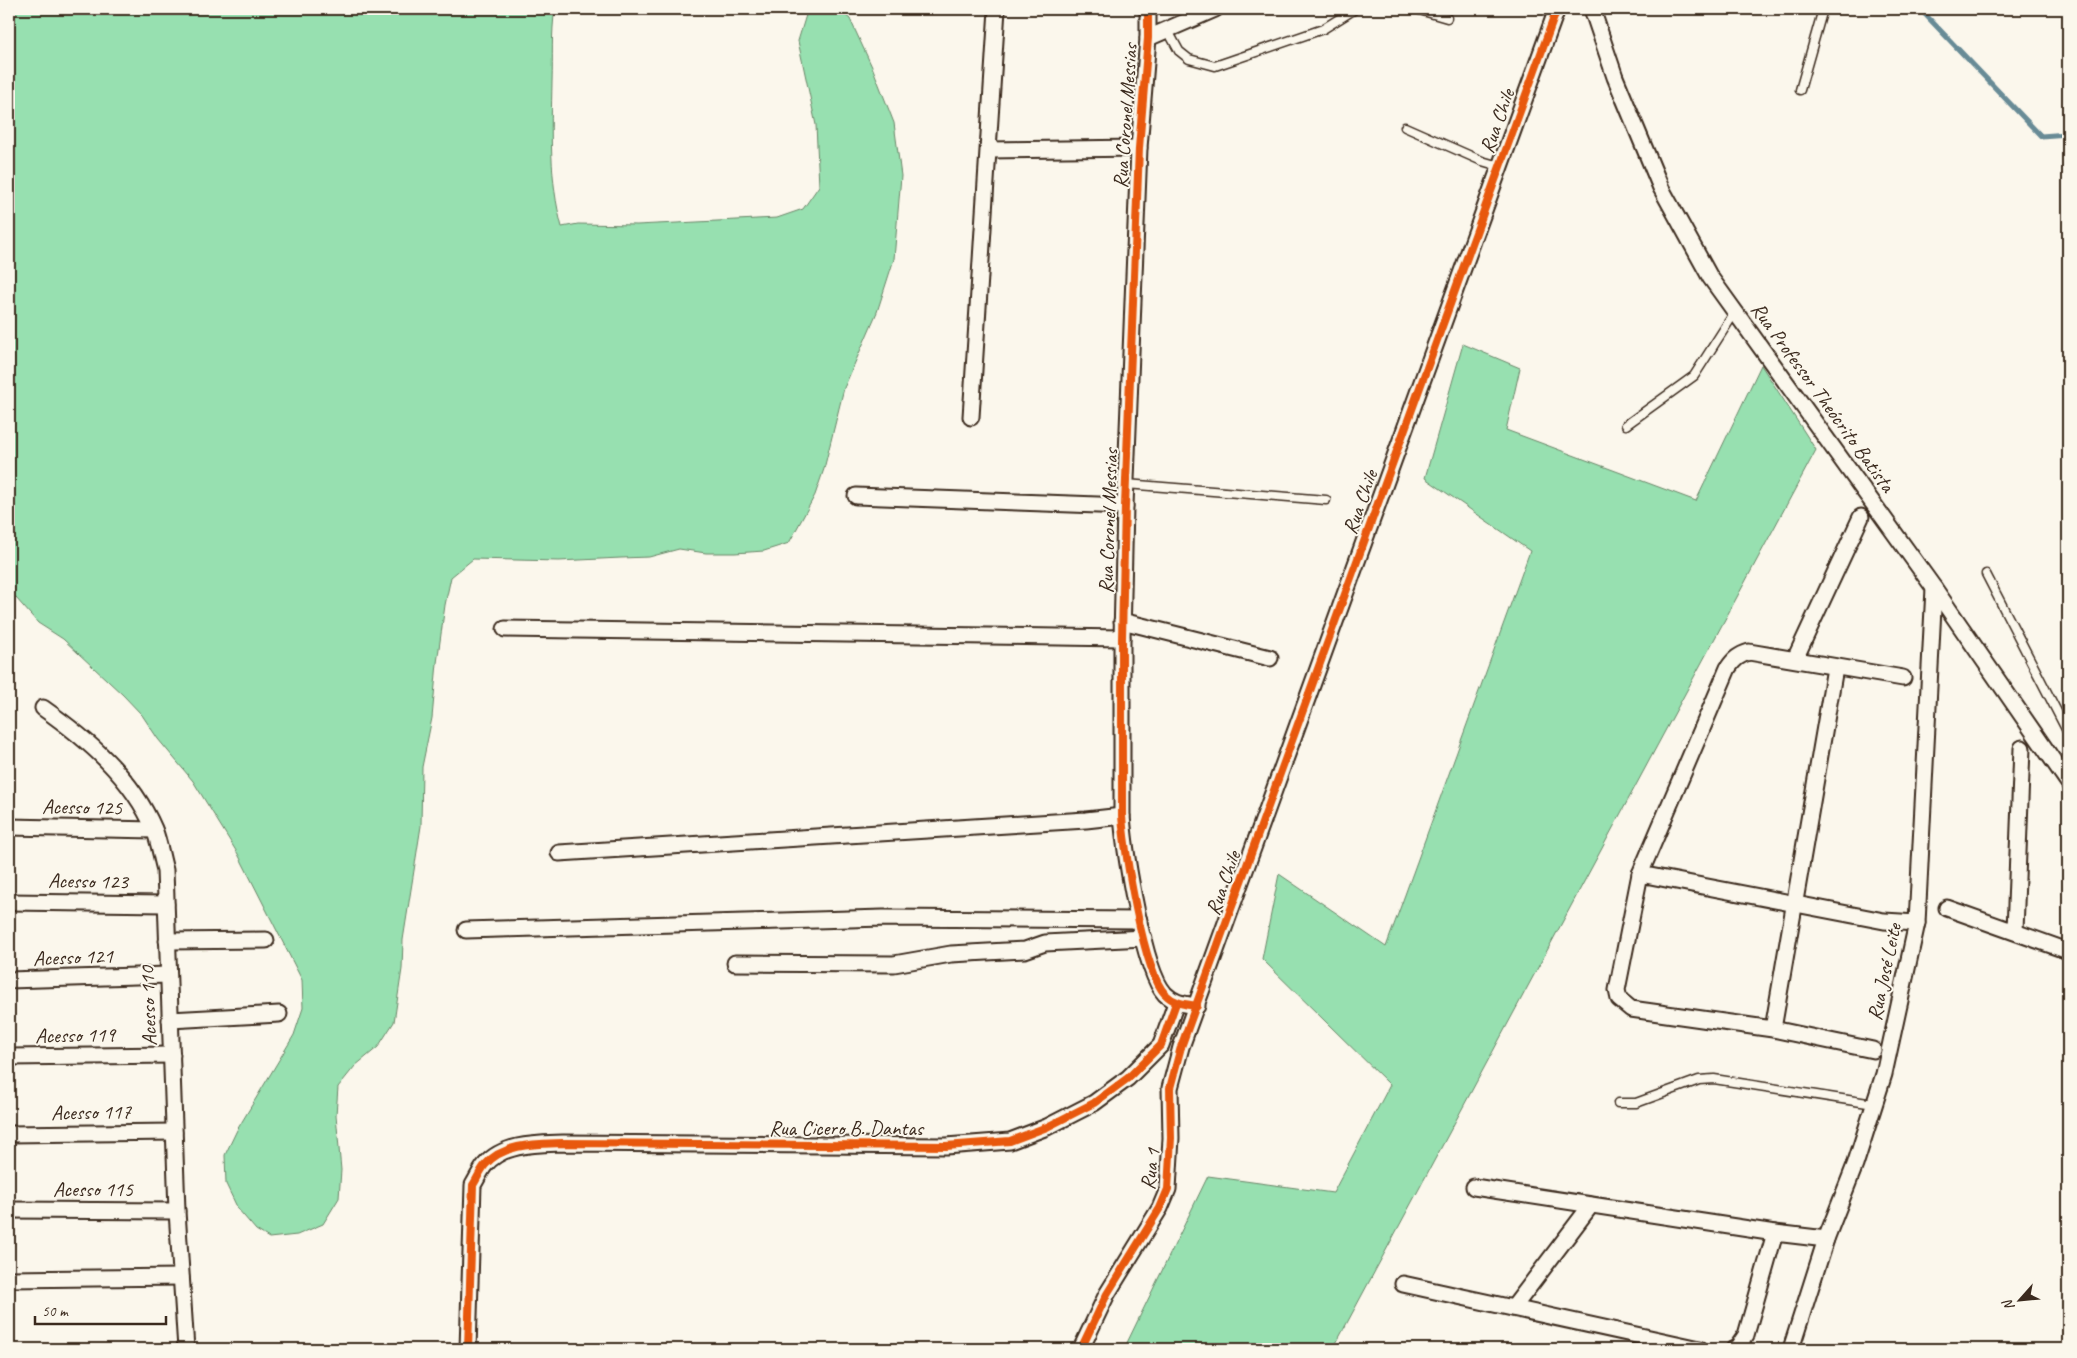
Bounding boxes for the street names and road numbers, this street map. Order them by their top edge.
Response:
street label: Rua Coronel Messias [1107,41,1143,189]
street label: Rua Chile [1473,83,1521,157]
street label: Rua Professor Theócrito Batista [1745,297,1902,498]
street label: Rua Coronel Messias [1092,446,1124,594]
street label: Rua Chile [1336,464,1384,538]
street label: Acesso 125 [42,793,124,821]
street label: Rua Chile [1199,845,1247,919]
street label: Acesso 123 [48,867,130,895]
street label: Rua José Leite [1861,920,1907,1023]
street label: Acesso 121 [33,943,115,971]
street label: Acesso 110 [134,964,162,1046]
street label: Acesso 119 [35,1021,117,1049]
street label: Acesso 117 [51,1098,133,1126]
street label: Rua Cicero B. Dantas [769,1115,925,1141]
street label: Rua 1 [1134,1145,1166,1191]
street label: Acesso 115 [53,1176,135,1202]

